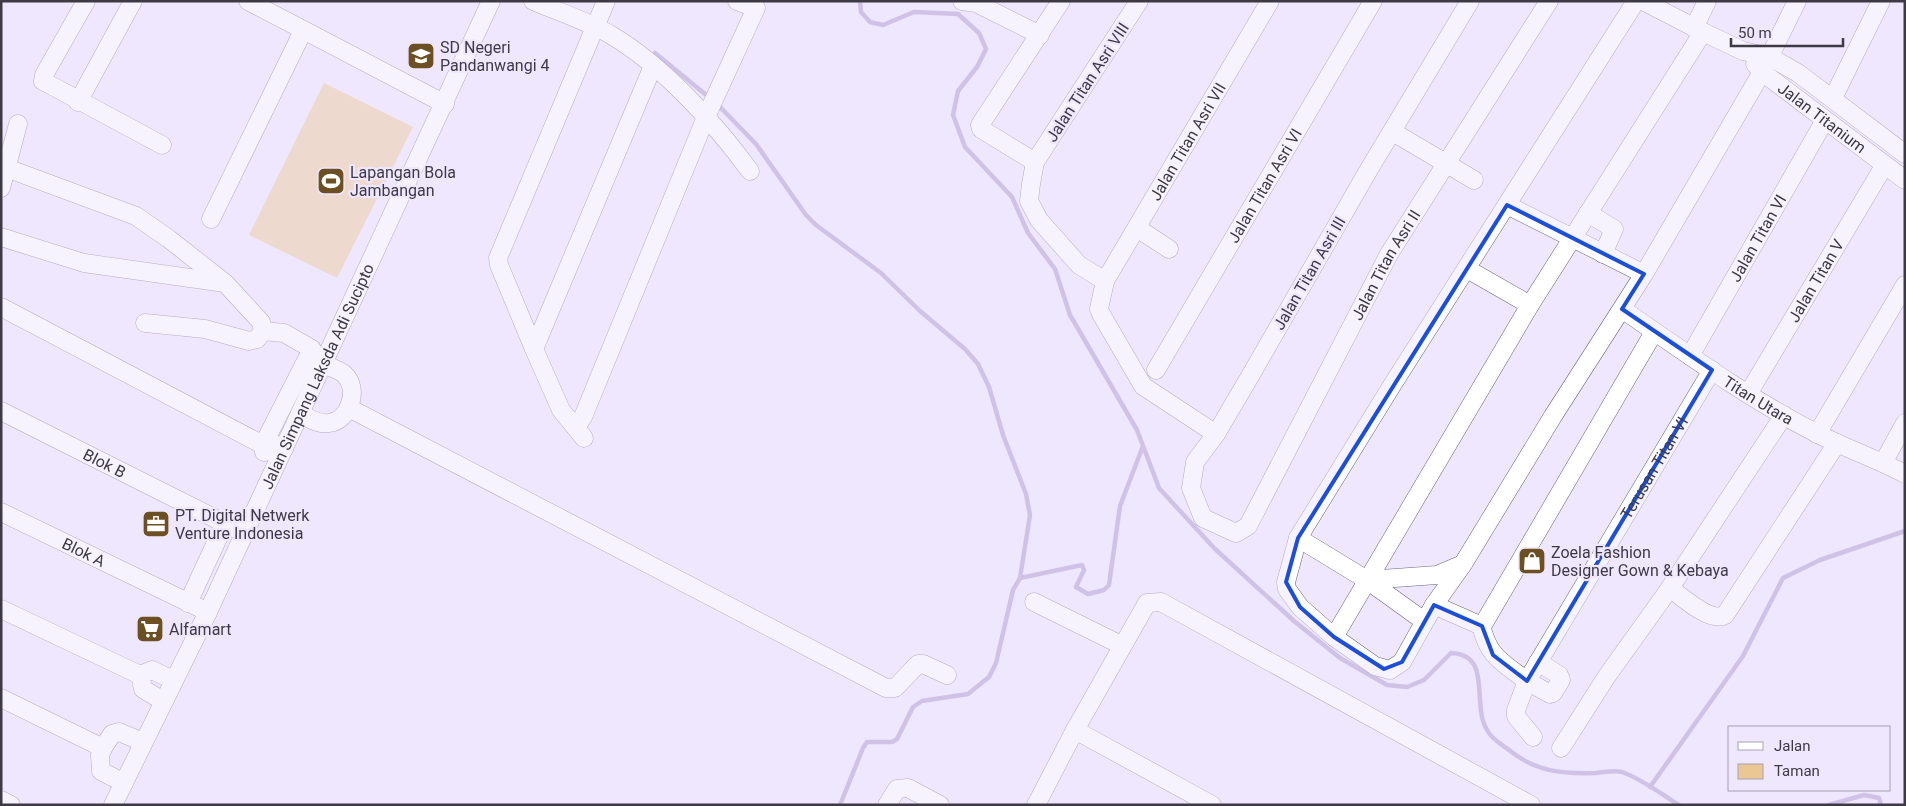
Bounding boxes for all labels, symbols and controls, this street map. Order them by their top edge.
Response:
scale bar [1731,15,1844,47]
street label: Jalan Titan Asri VIII [1042,19,1133,145]
text: 50 m [1738,24,1772,42]
place label: SD Negeri Pandanwangi 4 [440,38,550,75]
school or university icon: SD Negeri Pandanwangi 4 [406,41,436,71]
street label: Jalan Titanium [1774,78,1870,157]
street label: Jalan Titan Asri VII [1146,79,1230,204]
street label: Jalan Titan Asri VI [1224,125,1306,246]
place label: Lapangan Bola Jambangan [350,163,456,200]
sports icon: Lapangan Bola Jambangan [316,166,346,196]
street label: Jalan Titan VI [1726,191,1790,285]
street label: Jalan Titan Asri II [1347,206,1425,323]
street label: Jalan Titan Asri III [1269,213,1350,333]
street label: Jalan Titan V [1784,236,1848,326]
street label: Jalan Simpang Laksda Adi Sucipto [257,261,378,492]
street label: Titan Utara [1720,372,1796,429]
street label: Terusan Titan VI [1617,413,1692,523]
street label: Blok B [80,445,129,482]
place label: PT. Digital Netwerk Venture Indonesia [175,506,310,543]
office icon: PT. Digital Netwerk Venture Indonesia [141,509,171,539]
street label: Blok A [59,534,109,571]
place label: Zoela Fashion Designer Gown & Kebaya [1551,543,1729,580]
shop icon: Zoela Fashion Designer Gown & Kebaya [1517,546,1547,576]
supermarket icon: Alfamart [135,614,165,644]
place label: Alfamart [169,620,231,639]
legend [1728,726,1891,791]
text: Jalan [1774,737,1811,755]
text: Taman [1774,762,1820,780]

